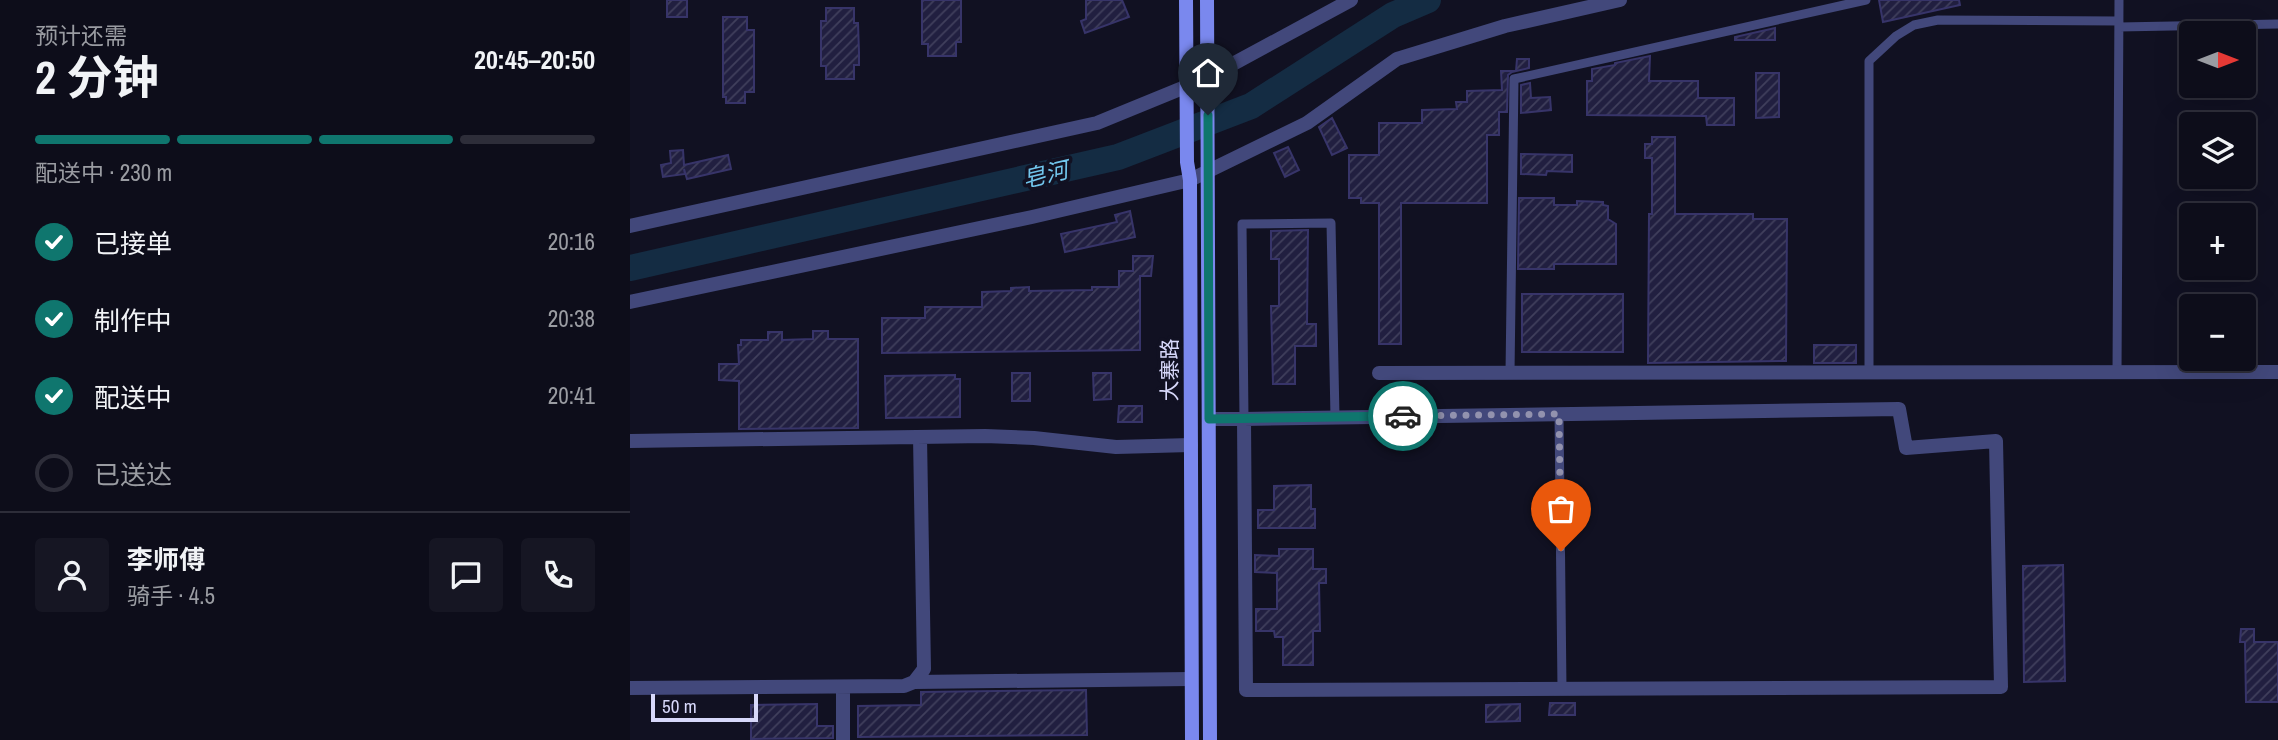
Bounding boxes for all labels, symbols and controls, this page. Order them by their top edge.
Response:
text: 预计还需 [35,20,127,51]
north arrow [2179,21,2256,98]
map controls [2179,21,2256,371]
text: 20:45–20:50 [474,42,595,77]
pin [1178,43,1238,115]
text: 2 分钟 [35,46,158,108]
icon: home [1189,54,1227,92]
button: layers [2179,112,2256,189]
water label: 皂河 [1019,153,1075,194]
text: 配送中 · 230 m [35,157,172,188]
button: + [2179,203,2256,280]
icon: check [35,223,73,261]
text: 已接单 [94,226,172,261]
text: 20:16 [548,226,595,257]
button: − [2179,294,2256,371]
icon: check [35,300,73,338]
text: 制作中 [94,303,172,338]
text: 20:38 [548,303,595,334]
street label: 大寨路 [1155,339,1184,402]
icon: check [35,377,73,415]
text: 配送中 [94,380,172,415]
text: 20:41 [548,380,595,411]
courier [1368,381,1438,451]
icon: car [1384,397,1422,435]
text: 已送达 [94,457,172,492]
pin [1531,479,1591,551]
icon: bag [1542,490,1580,528]
button: person [35,538,109,612]
button: chat [429,538,503,612]
button: phone [521,538,595,612]
text: 李师傅 [127,542,205,577]
text: 骑手 · 4.5 [127,580,215,611]
scale bar [651,691,758,723]
text: 50 m [662,693,697,719]

